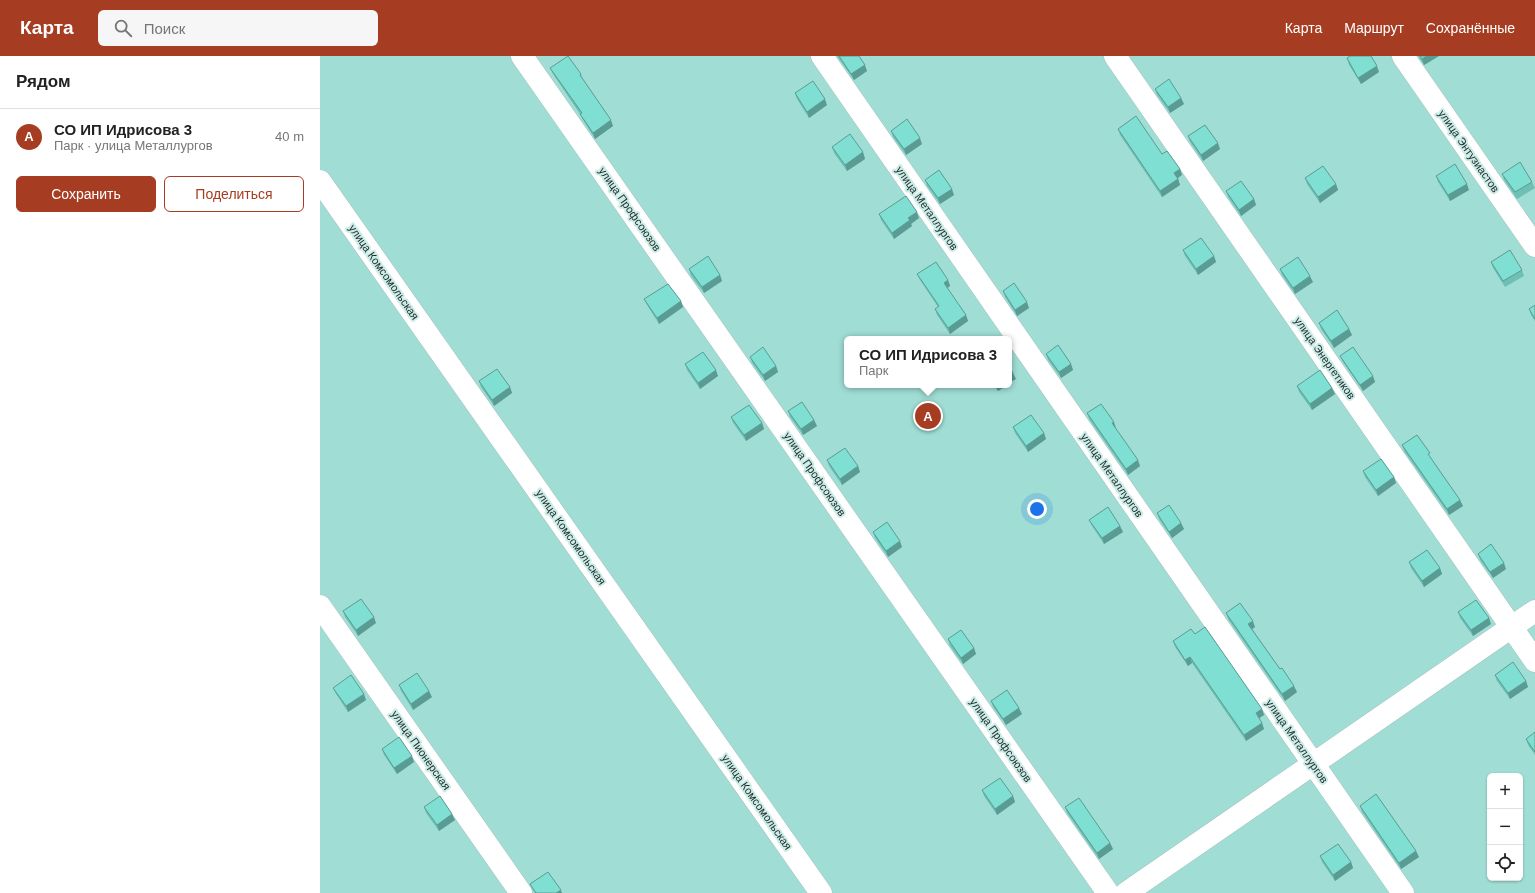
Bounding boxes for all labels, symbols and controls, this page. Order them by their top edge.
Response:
search box [98,10,378,46]
text: Карта [20,17,74,38]
icon: search [112,17,134,39]
text: Поиск [144,20,185,37]
text: Карта [1285,20,1322,36]
text: Маршрут [1344,20,1404,36]
text: Сохранённые [1426,20,1515,36]
text: Рядом [16,72,71,91]
street label: улица Энтузиастов [1436,108,1502,195]
text: СО ИП Идрисова 3 [54,121,192,138]
text: A [24,129,34,144]
text: 40 m [275,129,304,144]
text: Парк · улица Металлургов [54,138,213,153]
street label: улица Металлургов [894,164,961,252]
street label: улица Профсоюзов [597,165,663,253]
button: Сохранить [16,176,156,212]
button: Поделиться [164,176,304,212]
street label: улица Комсомольская [347,222,421,322]
street label: улица Энергетиков [1292,315,1358,401]
popup [844,336,1012,388]
text: СО ИП Идрисова 3 [859,346,997,363]
text: Парк [859,363,888,378]
pin: A [915,401,941,431]
street label: улица Профсоюзов [782,430,848,518]
street label: улица Металлургов [1079,431,1146,519]
street label: улица Комсомольская [534,487,608,587]
your location [1027,499,1047,519]
street label: улица Профсоюзов [968,696,1034,784]
street label: улица Металлургов [1264,697,1331,785]
street label: улица Пионерская [389,708,453,792]
street label: улица Комсомольская [720,752,794,852]
map controls [1487,773,1523,881]
button: + [1487,773,1523,809]
button: − [1487,809,1523,845]
button: locate [1487,845,1523,881]

